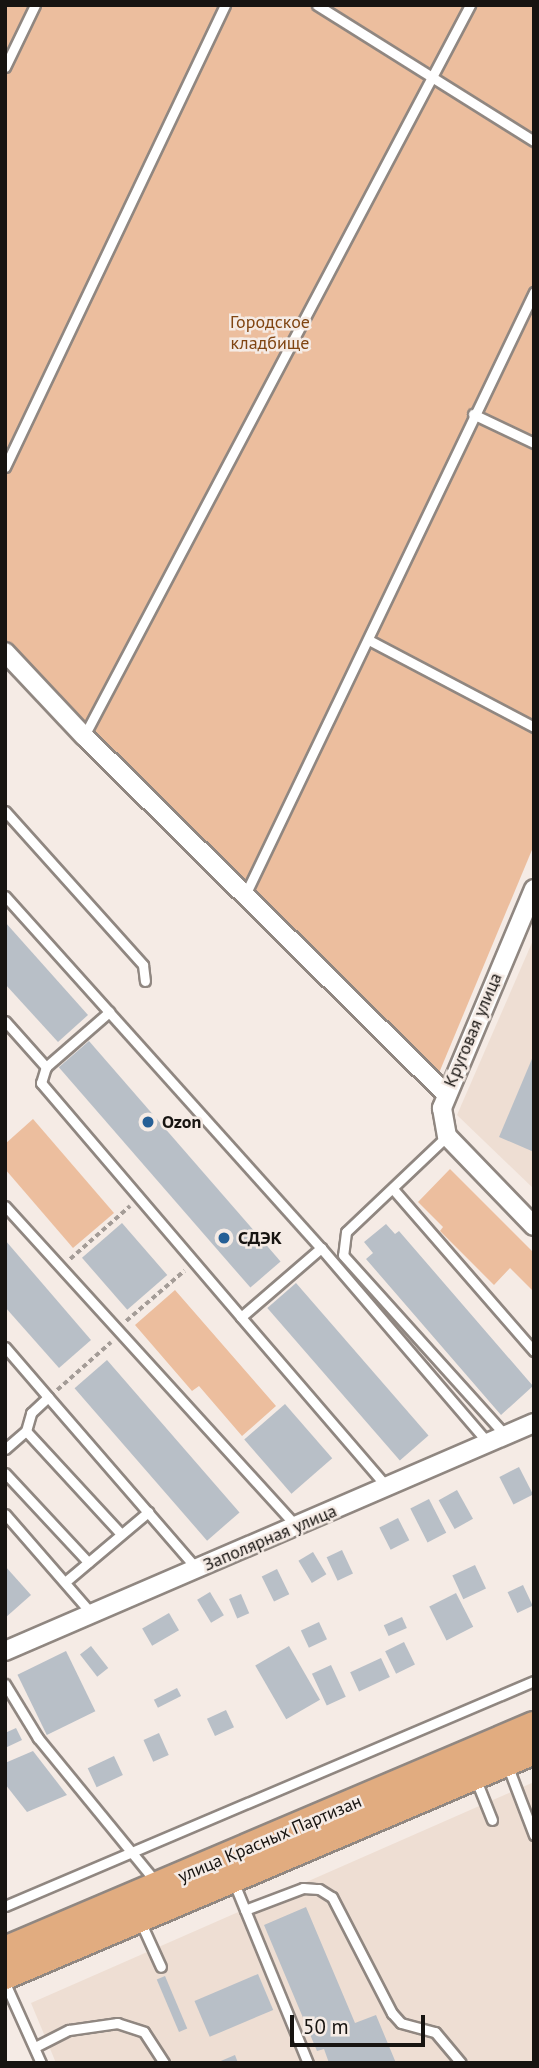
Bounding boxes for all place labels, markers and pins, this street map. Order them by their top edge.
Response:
place label: Ozon [162,1111,201,1133]
marker: Ozon [140,1114,156,1130]
place label: СДЭК [238,1227,282,1249]
marker: СДЭК [216,1230,232,1246]

